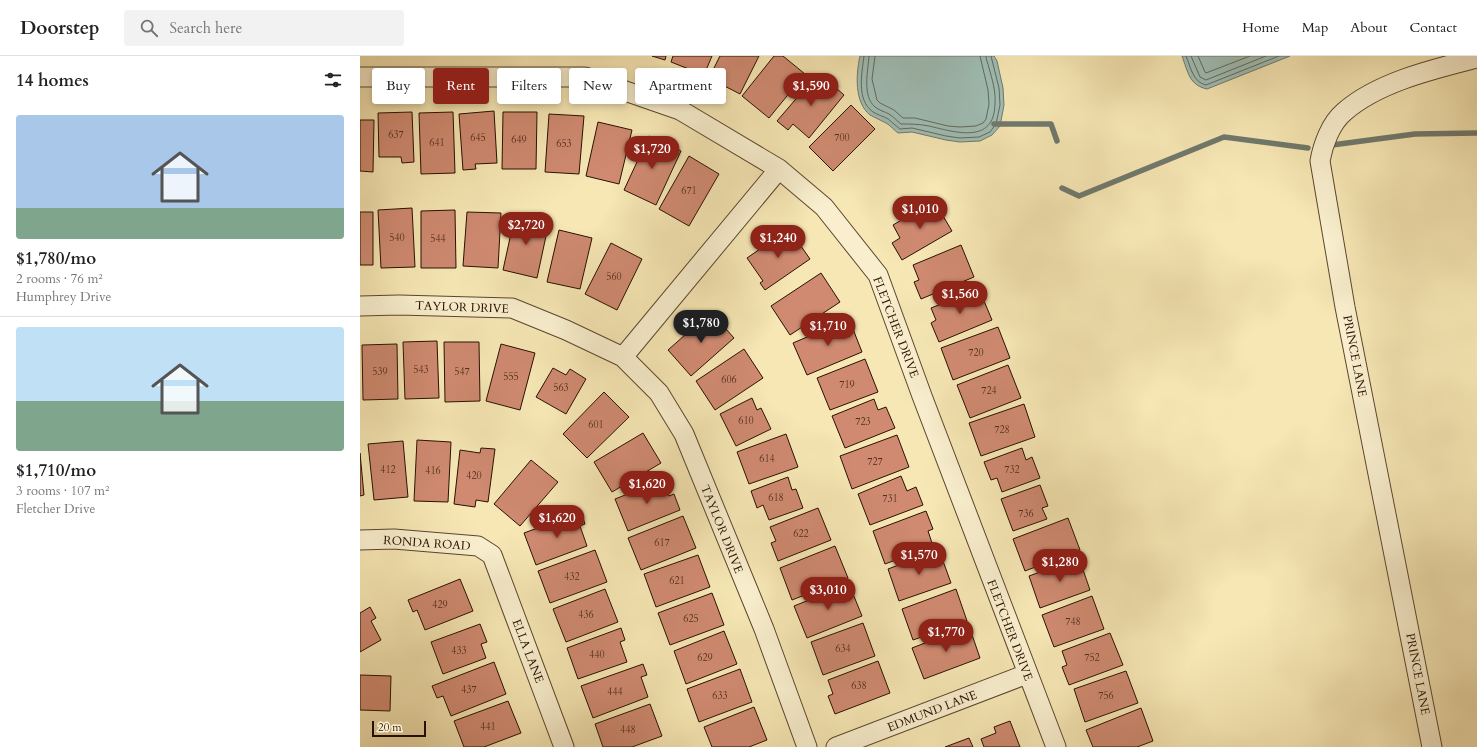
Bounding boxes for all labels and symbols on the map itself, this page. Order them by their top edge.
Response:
pin: $1,590 [778,73,844,107]
house number: 637 [388,128,404,142]
house number: 645 [470,131,486,145]
house number: 700 [834,131,850,145]
house number: 649 [511,133,527,147]
house number: 641 [429,136,445,150]
pin: $1,720 [619,136,685,170]
house number: 653 [556,137,572,151]
house number: 671 [681,184,697,198]
pin: $1,010 [887,196,953,230]
pin: $2,720 [493,212,559,246]
pin: $1,240 [745,225,811,259]
house number: 540 [389,231,405,245]
house number: 544 [430,232,446,246]
house number: 560 [606,270,622,284]
street label: FLETCHER DRIVE [869,274,923,380]
pin: $1,560 [927,281,993,315]
street label: TAYLOR DRIVE [415,297,509,317]
pin: $1,780 [668,310,734,344]
pin: $1,710 [795,313,861,347]
street label: PRINCE LANE [1339,314,1371,398]
house number: 720 [968,346,984,360]
house number: 543 [413,363,429,377]
house number: 539 [372,365,388,379]
house number: 547 [454,365,470,379]
house number: 555 [503,370,519,384]
house number: 606 [721,373,737,387]
house number: 719 [839,378,855,392]
house number: 563 [553,381,569,395]
house number: 724 [981,384,997,398]
house number: 610 [738,414,754,428]
house number: 723 [855,415,871,429]
house number: 601 [588,418,604,432]
house number: 728 [994,423,1010,437]
house number: 614 [759,452,775,466]
house number: 727 [867,455,883,469]
house number: 412 [380,463,396,477]
house number: 732 [1004,463,1020,477]
house number: 416 [425,464,441,478]
house number: 420 [466,469,482,483]
pin: $1,620 [614,471,680,505]
street label: TAYLOR DRIVE [697,482,747,576]
house number: 618 [768,491,784,505]
house number: 731 [882,492,898,506]
pin: $1,620 [524,505,590,539]
house number: 736 [1018,507,1034,521]
house number: 622 [793,527,809,541]
street label: RONDA ROAD [383,532,471,554]
house number: 617 [654,536,670,550]
pin: $1,570 [886,542,952,576]
pin: $1,280 [1027,549,1093,583]
house number: 432 [564,570,580,584]
house number: 621 [669,574,685,588]
pin: $3,010 [795,577,861,611]
street label: FLETCHER DRIVE [983,577,1037,683]
house number: 429 [432,598,448,612]
house number: 436 [578,608,594,622]
house number: 625 [683,612,699,626]
house number: 748 [1065,615,1081,629]
street label: ELLA LANE [509,617,547,685]
pin: $1,770 [913,619,979,653]
street label: PRINCE LANE [1402,632,1434,716]
house number: 634 [835,642,851,656]
house number: 433 [451,644,467,658]
house number: 440 [589,648,605,662]
house number: 629 [697,651,713,665]
house number: 752 [1084,651,1100,665]
house number: 638 [851,679,867,693]
house number: 437 [461,683,477,697]
house number: 444 [607,685,623,699]
street label: EDMUND LANE [885,687,979,735]
house number: 633 [712,689,728,703]
house number: 756 [1098,689,1114,703]
scale bar [372,719,426,738]
house number: 441 [480,720,496,734]
house number: 448 [620,723,636,737]

